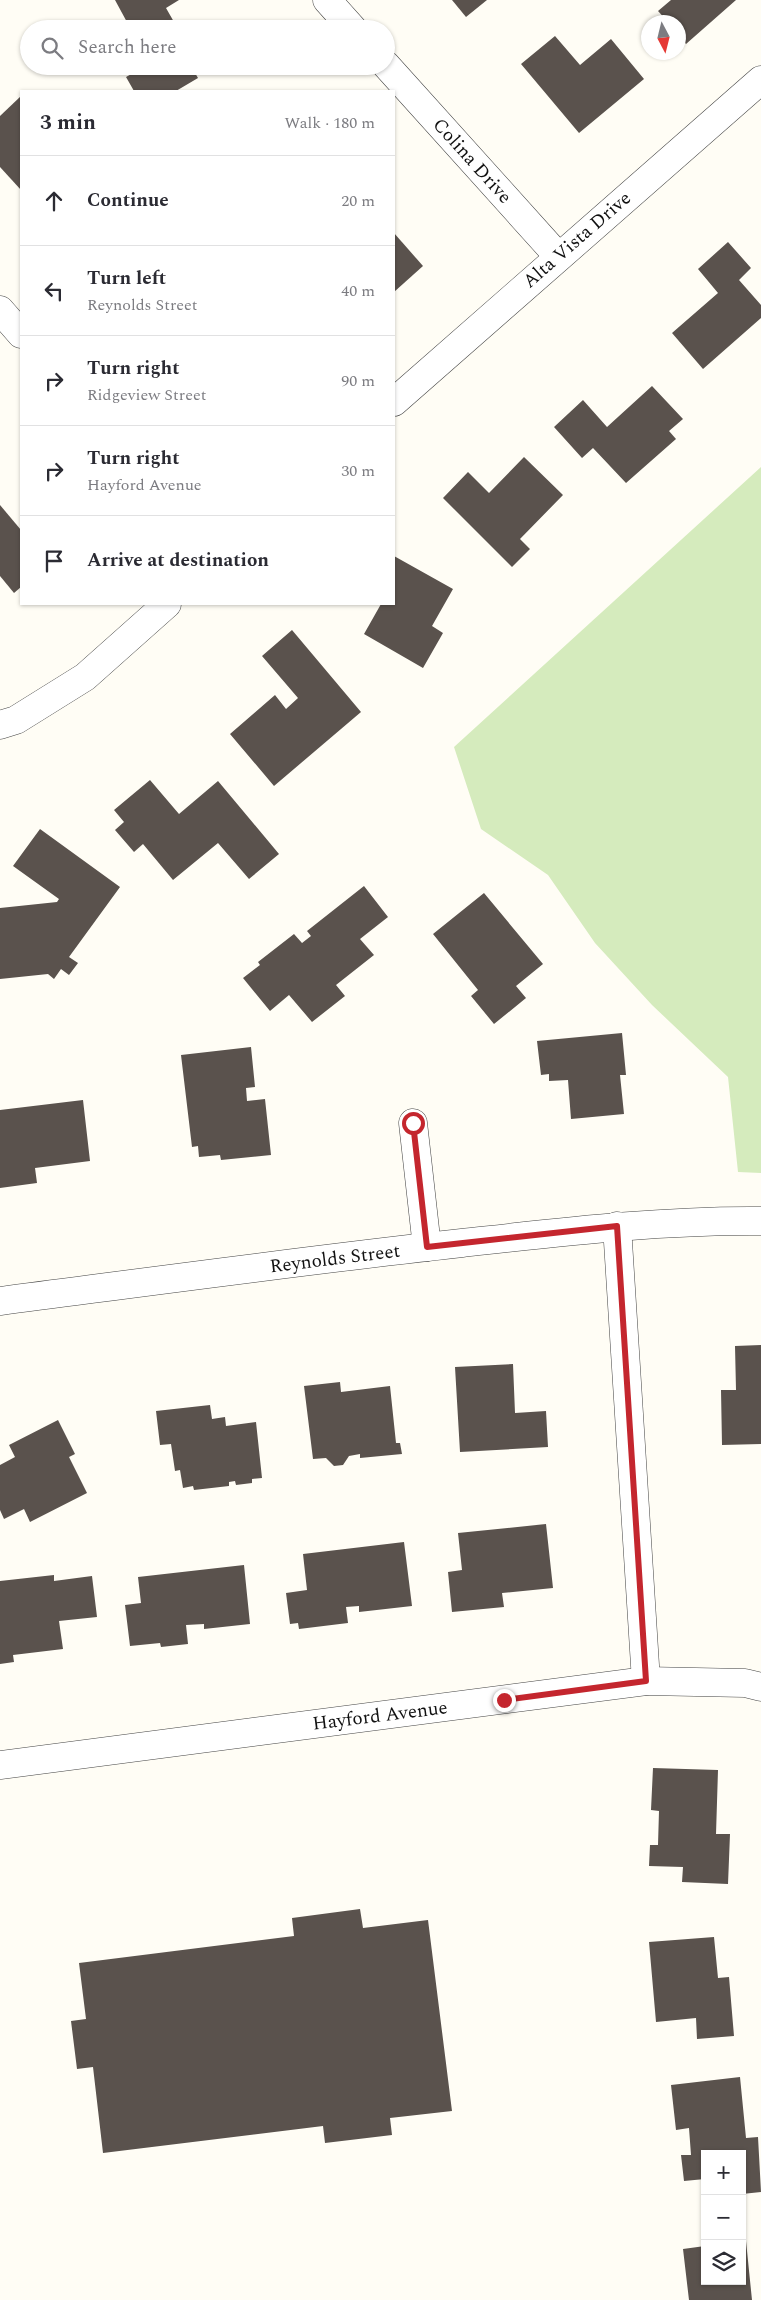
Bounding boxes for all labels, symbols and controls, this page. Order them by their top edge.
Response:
north arrow [641,15,686,60]
search box [20,20,395,75]
text: Search here [78,33,177,62]
icon: search [38,34,66,62]
text: 3 min [40,107,96,139]
text: Walk · 180 m [284,111,375,135]
street label: Colina Drive [425,111,519,211]
street label: Alta Vista Drive [516,185,638,295]
text: Continue [87,186,169,215]
icon: ahead [40,187,68,215]
text: 20 m [341,189,375,213]
text: Turn left [87,264,166,293]
icon: left [40,277,68,305]
text: 40 m [341,279,375,303]
text: Reynolds Street [87,293,198,317]
text: Turn right [87,354,180,383]
icon: right [40,367,68,395]
text: 90 m [341,369,375,393]
text: Ridgeview Street [87,383,206,407]
text: Turn right [87,444,180,473]
icon: right [40,457,68,485]
text: 30 m [341,459,375,483]
text: Hayford Avenue [87,473,202,497]
text: Arrive at destination [87,546,269,575]
icon: arrive [40,547,68,575]
route start [402,1112,425,1135]
street label: Reynolds Street [268,1237,402,1281]
route end [493,1689,516,1712]
street label: Hayford Avenue [311,1693,449,1739]
map controls [701,2150,746,2285]
button: + [701,2150,746,2195]
button: − [701,2195,746,2240]
button: layers [701,2240,746,2285]

